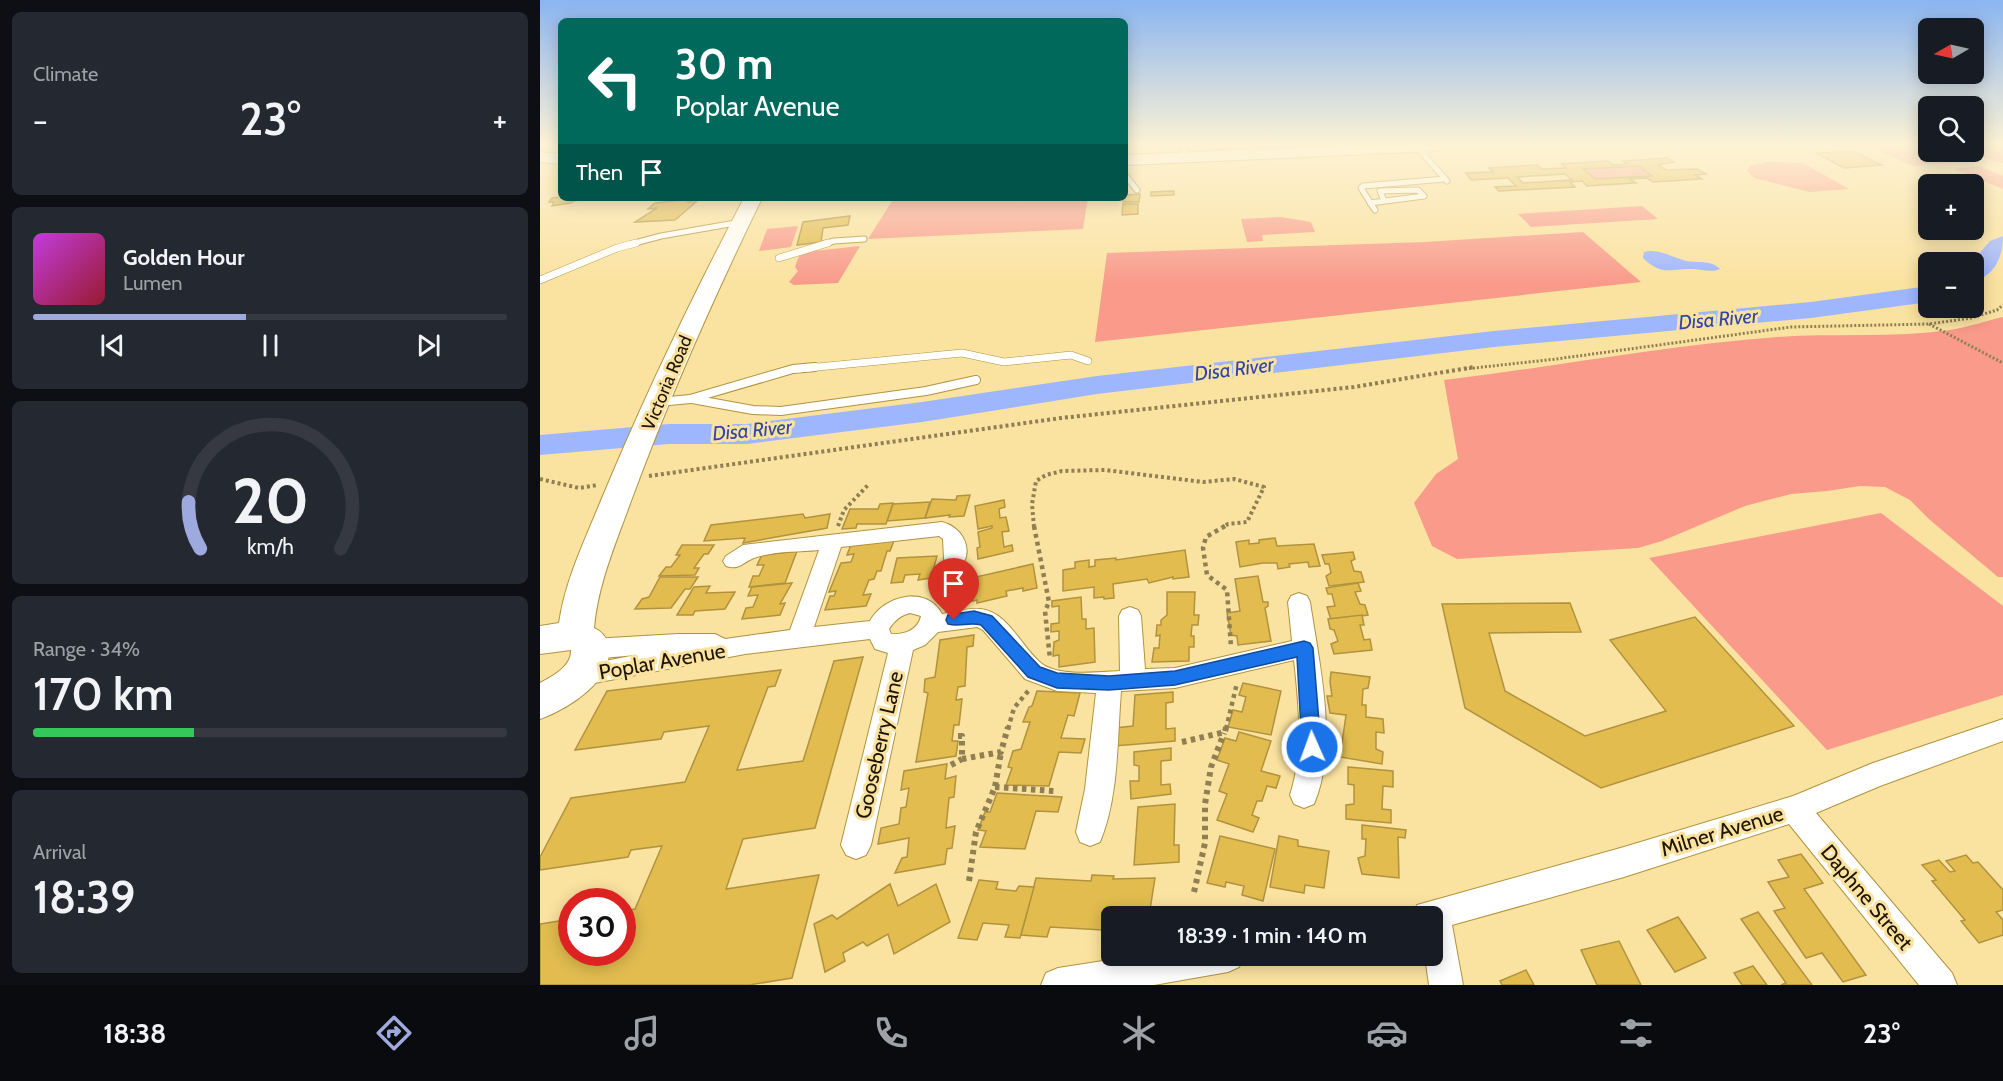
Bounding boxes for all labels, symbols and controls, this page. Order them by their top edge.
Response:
north arrow [1918,18,1984,84]
map controls [1918,18,1984,318]
text: 30 m [675,38,773,90]
icon: left [576,42,654,120]
text: Climate [33,62,98,86]
text: Poplar Avenue [675,90,840,123]
text: 23° [239,92,301,146]
button: search [1918,96,1984,162]
text: − [33,100,48,140]
text: + [492,100,507,140]
icon: arrive [635,156,668,189]
text: Then [576,159,623,186]
button: + [1918,174,1984,240]
text: Golden Hour [123,244,244,271]
button: − [1918,252,1984,318]
text: Lumen [123,271,182,295]
water label: Disa River [1677,303,1760,334]
icon: previous [96,329,129,362]
icon: pause [254,329,287,362]
icon: next [412,329,445,362]
street label: Victoria Road [637,332,697,434]
water label: Disa River [1193,352,1276,386]
water label: Disa River [711,414,794,445]
text: 20 [231,464,309,540]
text: km/h [247,534,293,560]
pin [928,558,979,620]
icon: arrive [937,567,970,600]
text: Range · 34% [33,637,140,661]
street label: Poplar Avenue [597,638,727,684]
text: 170 km [33,667,174,721]
street label: Gooseberry Lane [850,669,908,821]
position arrow [1280,715,1344,779]
street label: Milner Avenue [1658,800,1786,861]
street label: Daphne Street [1816,839,1918,955]
text: Arrival [33,840,86,864]
text: 18:39 [33,870,136,924]
speed limit sign: 30 [558,888,636,966]
text: 18:39 · 1 min · 140 m [1177,922,1367,949]
icon: directions [373,1012,415,1054]
icon: music [621,1012,663,1054]
icon: phone [870,1012,912,1054]
icon: climate [1118,1012,1160,1054]
icon: car [1366,1012,1408,1054]
icon: filters [1615,1012,1657,1054]
text: 18:38 [103,1017,166,1050]
text: 23° [1863,1017,1900,1050]

